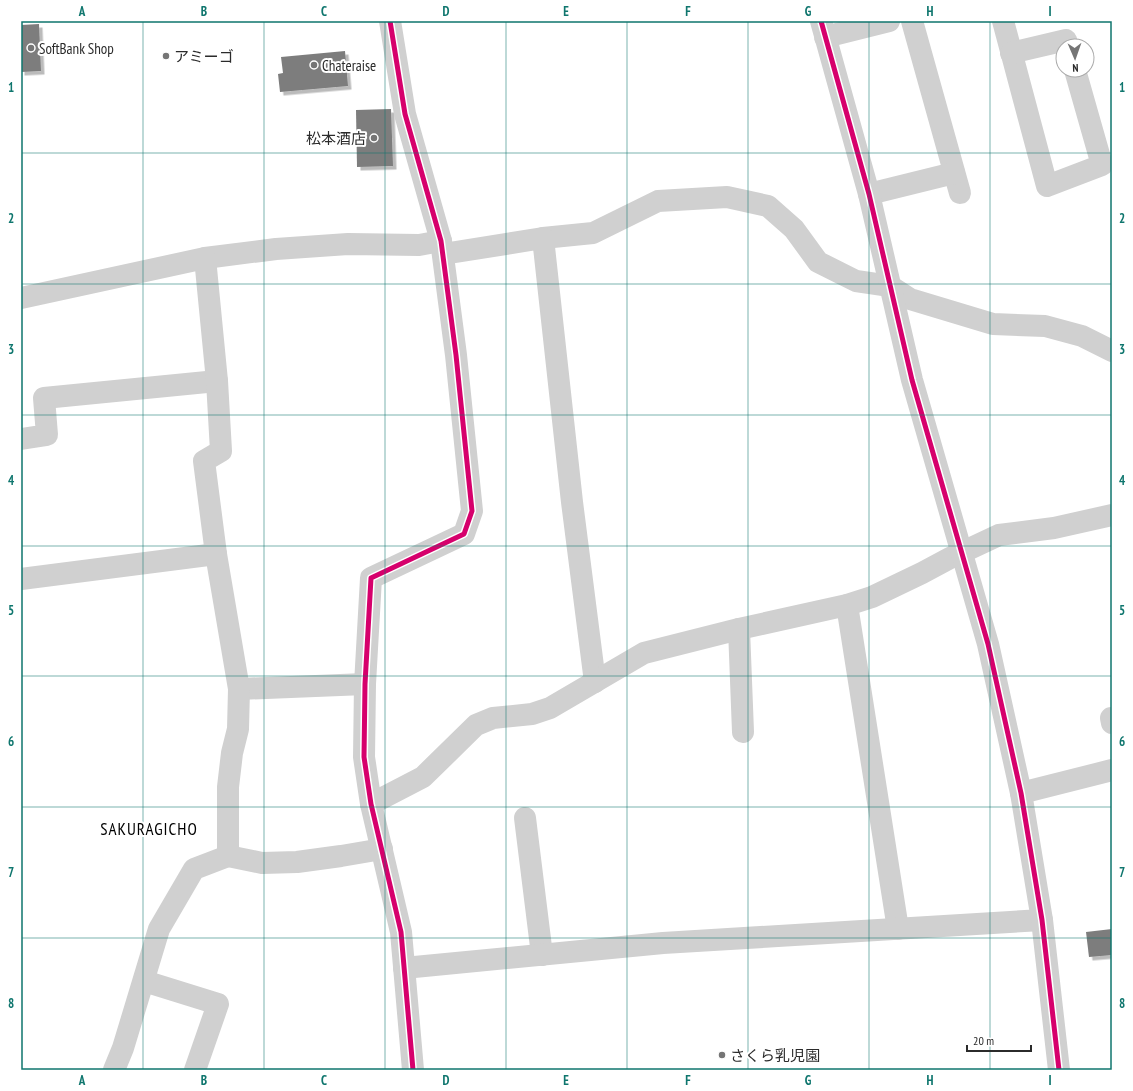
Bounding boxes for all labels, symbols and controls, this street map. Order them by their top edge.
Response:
text: A [78,3,86,20]
text: B [201,3,207,20]
text: C [321,3,327,20]
text: D [443,3,450,20]
text: E [563,3,569,20]
text: F [685,3,691,20]
text: G [805,3,812,20]
text: H [927,3,934,20]
text: I [1048,3,1052,20]
north arrow [1055,38,1095,78]
place label: SoftBank Shop [39,39,114,58]
marker: SoftBank Shop [26,43,36,53]
place label: アミーゴ [174,47,234,66]
marker: アミーゴ [161,51,171,61]
place label: Chateraise [322,56,376,75]
marker: Chateraise [309,60,319,70]
text: N [1072,61,1079,75]
text: 1 [8,79,14,96]
text: 1 [1119,79,1125,96]
place label: 松本酒店 [306,129,366,148]
marker: 松本酒店 [369,133,379,143]
text: 2 [8,210,14,227]
text: 2 [1119,210,1125,227]
text: 3 [8,341,14,358]
text: 3 [1119,341,1125,358]
text: 4 [8,472,15,489]
text: 4 [1119,472,1126,489]
text: 5 [8,602,14,619]
text: 5 [1119,602,1125,619]
text: 6 [8,733,14,750]
text: 6 [1119,733,1125,750]
district label: SAKURAGICHO [100,818,198,840]
text: 7 [8,864,14,881]
text: 7 [1119,864,1125,881]
text: 8 [8,995,14,1012]
text: 8 [1119,995,1125,1012]
scale bar [967,1027,1031,1053]
text: 20 m [973,1033,994,1048]
place label: さくら乳児園 [730,1046,820,1065]
marker: さくら乳児園 [717,1050,727,1060]
text: A [78,1072,86,1089]
text: B [201,1072,207,1089]
text: C [321,1072,327,1089]
text: D [443,1072,450,1089]
text: E [563,1072,569,1089]
text: F [685,1072,691,1089]
text: G [805,1072,812,1089]
text: H [927,1072,934,1089]
text: I [1048,1072,1052,1089]

